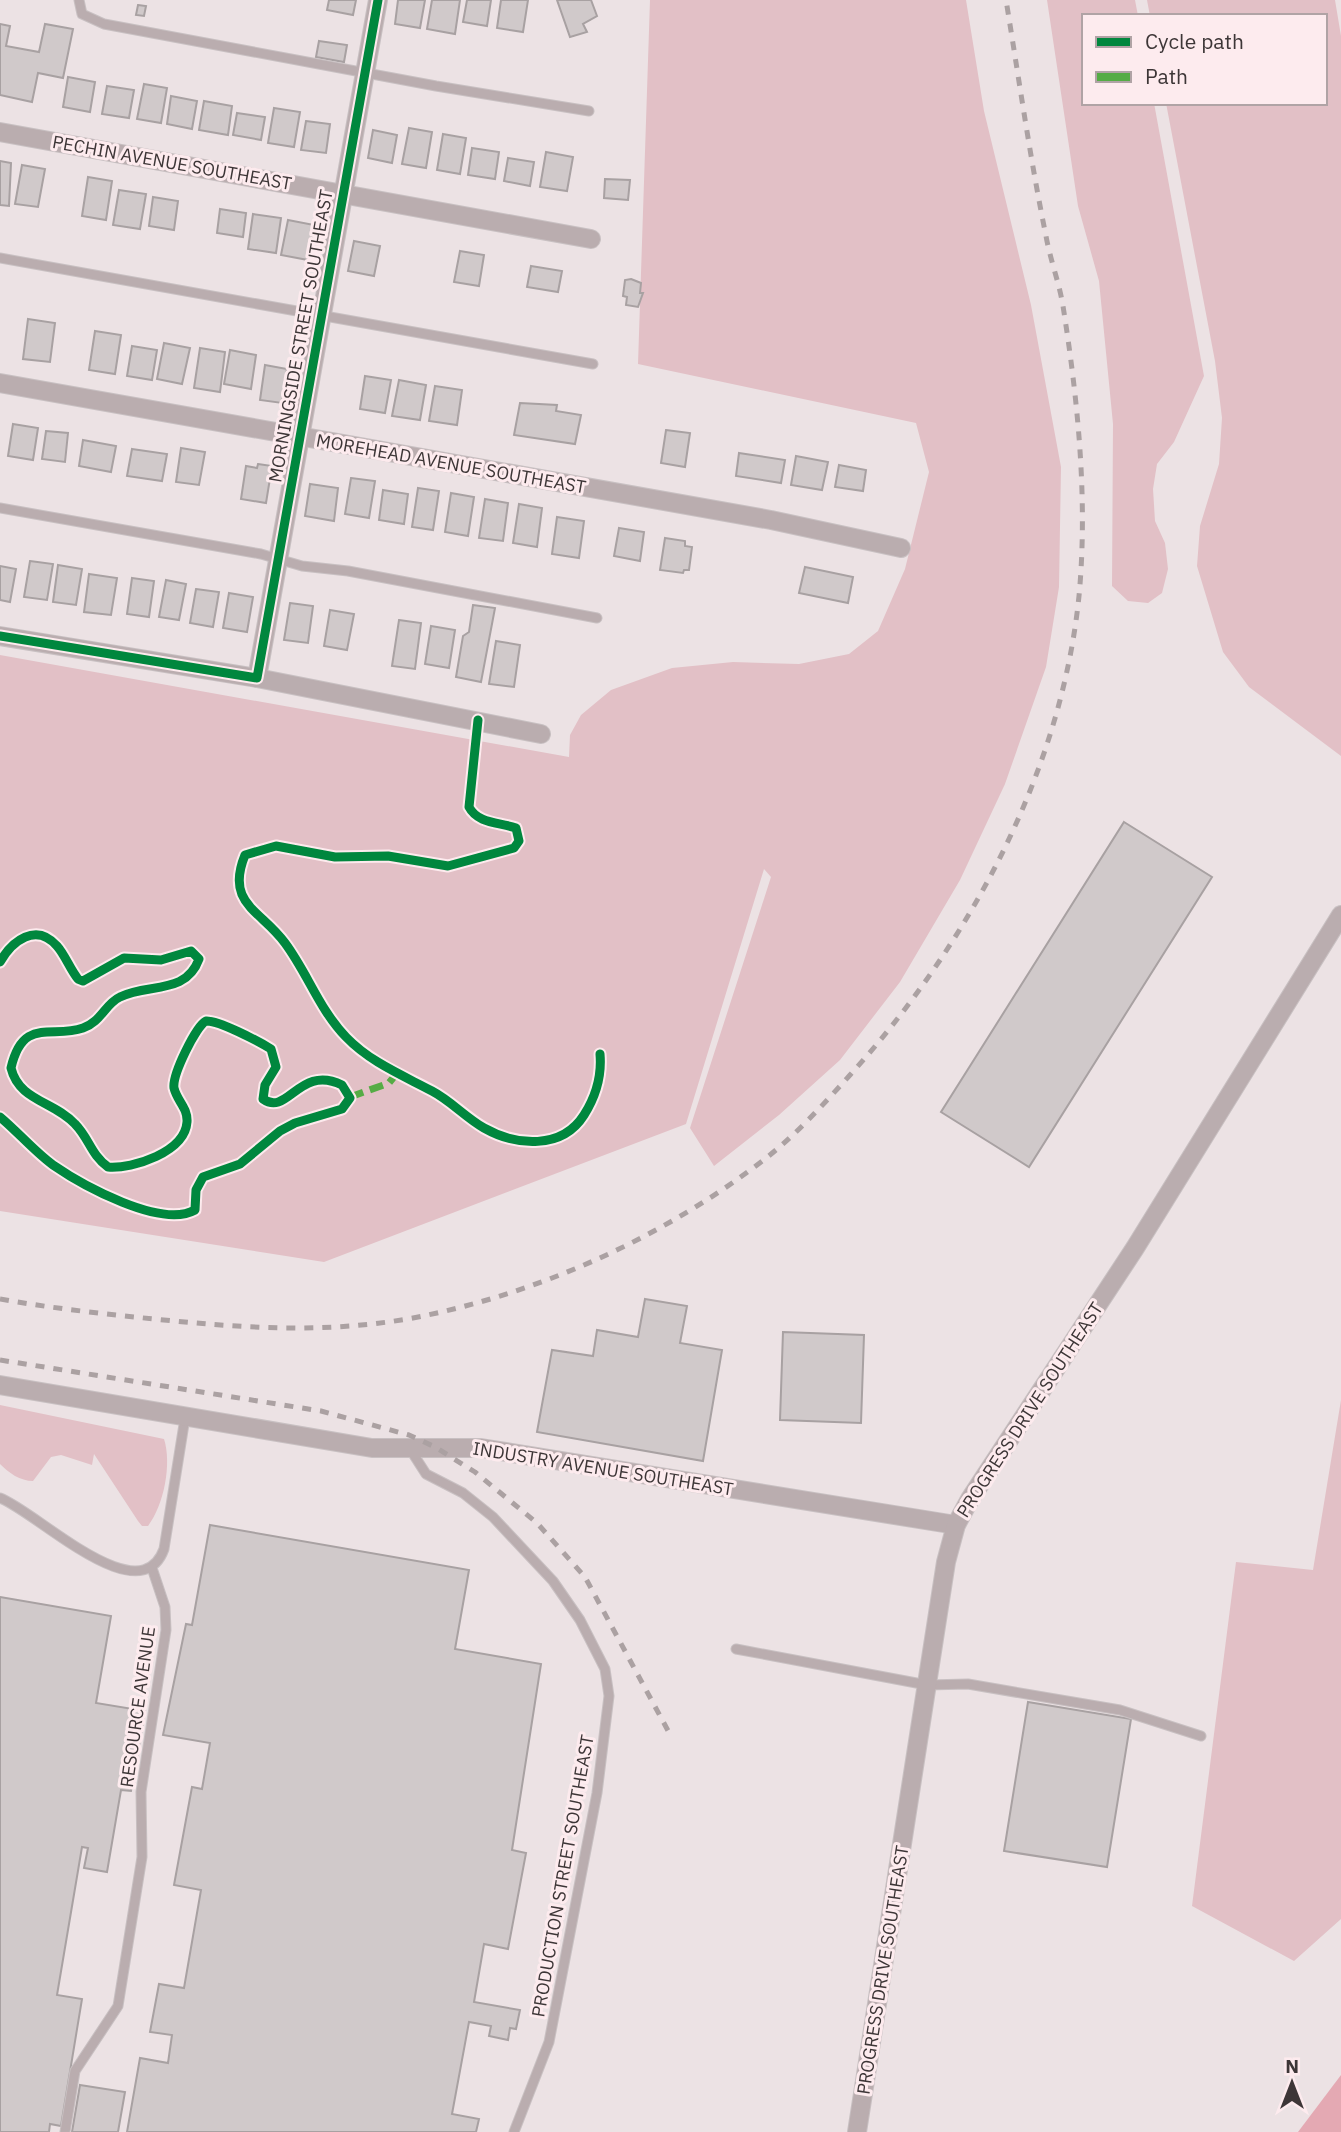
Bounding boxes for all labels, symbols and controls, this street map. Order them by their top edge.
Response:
legend [1082,14,1327,105]
text: Cycle path [1145,27,1244,55]
text: Path [1145,62,1188,90]
street label: PECHIN AVENUE SOUTHEAST [51,130,293,195]
street label: MORNINGSIDE STREET SOUTHEAST [263,188,338,484]
street label: MOREHEAD AVENUE SOUTHEAST [314,428,588,499]
street label: PROGRESS DRIVE SOUTHEAST [951,1298,1108,1522]
street label: INDUSTRY AVENUE SOUTHEAST [471,1437,735,1500]
street label: RESOURCE AVENUE [115,1625,160,1789]
street label: PRODUCTION STREET SOUTHEAST [526,1733,599,2019]
street label: PROGRESS DRIVE SOUTHEAST [851,1844,914,2096]
north arrow [1257,2048,1327,2118]
text: N [1285,2054,1299,2078]

